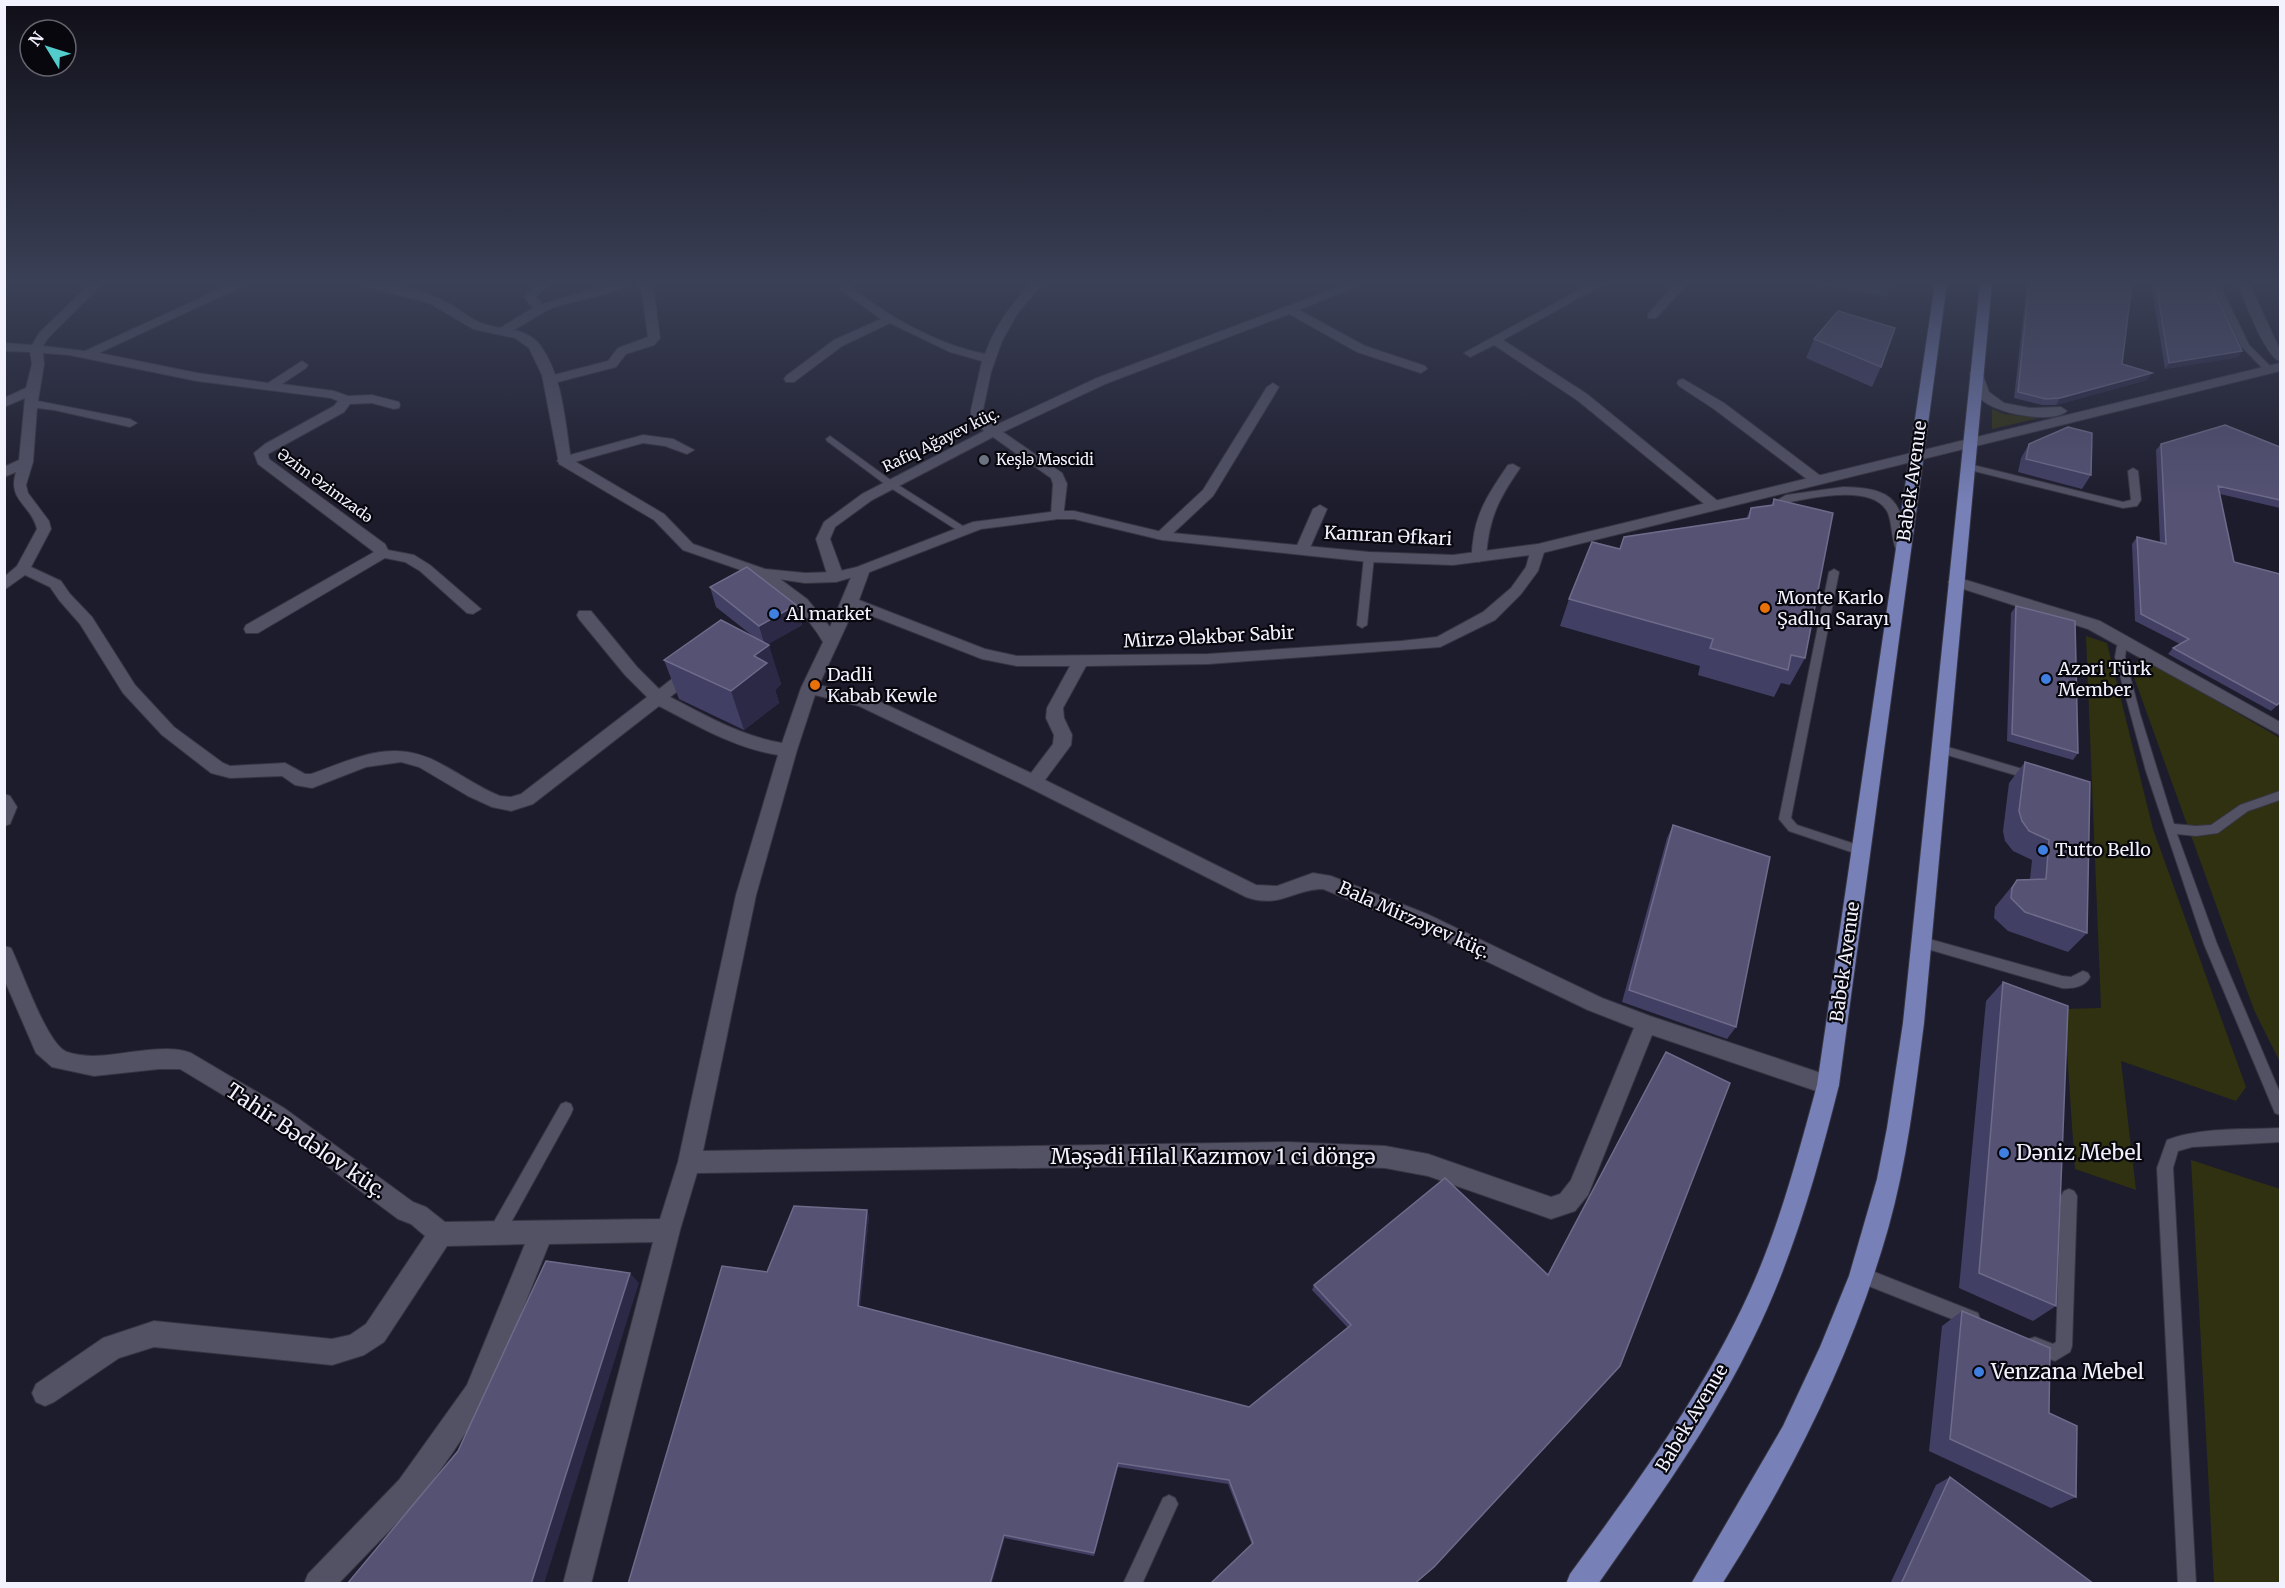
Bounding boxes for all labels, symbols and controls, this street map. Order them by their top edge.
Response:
north arrow [18,18,78,78]
text: N [24,27,48,50]
street label: Rafiq Ağayev küç. [879,403,1002,476]
street label: Babek Avenue [1892,419,1931,543]
street label: Əzim Əzimzadə [274,445,377,527]
place label: Keşlə Məscidi [996,450,1094,469]
marker: Keşlə Məscidi [977,453,991,467]
street label: Kamran Əfkari [1323,521,1453,550]
place label: Monte Karlo Şadlıq Sarayı [1777,586,1889,630]
marker: Monte Karlo Şadlıq Sarayı [1758,601,1772,615]
place label: Al market [785,602,871,625]
marker: Al market [767,607,781,621]
street label: Mirzə Ələkbər Sabir [1123,621,1295,652]
place label: Azəri Türk Member [2057,657,2152,701]
place label: Dadli Kabab Kewle [827,663,937,707]
marker: Azəri Türk Member [2039,672,2053,686]
marker: Dadli Kabab Kewle [808,678,822,692]
place label: Tutto Bello [2055,838,2151,861]
marker: Tutto Bello [2036,843,2050,857]
street label: Bala Mirzəyev küç. [1335,876,1493,963]
street label: Babek Avenue [1825,900,1864,1024]
street label: Tahir Bədəlov küç. [221,1077,392,1204]
place label: Dəniz Mebel [2016,1139,2143,1166]
street label: Məşədi Hilal Kazımov 1 ci döngə [1051,1143,1375,1170]
marker: Dəniz Mebel [1997,1146,2011,1160]
place label: Venzana Mebel [1990,1358,2145,1385]
street label: Babek Avenue [1650,1360,1733,1476]
marker: Venzana Mebel [1972,1365,1986,1379]

